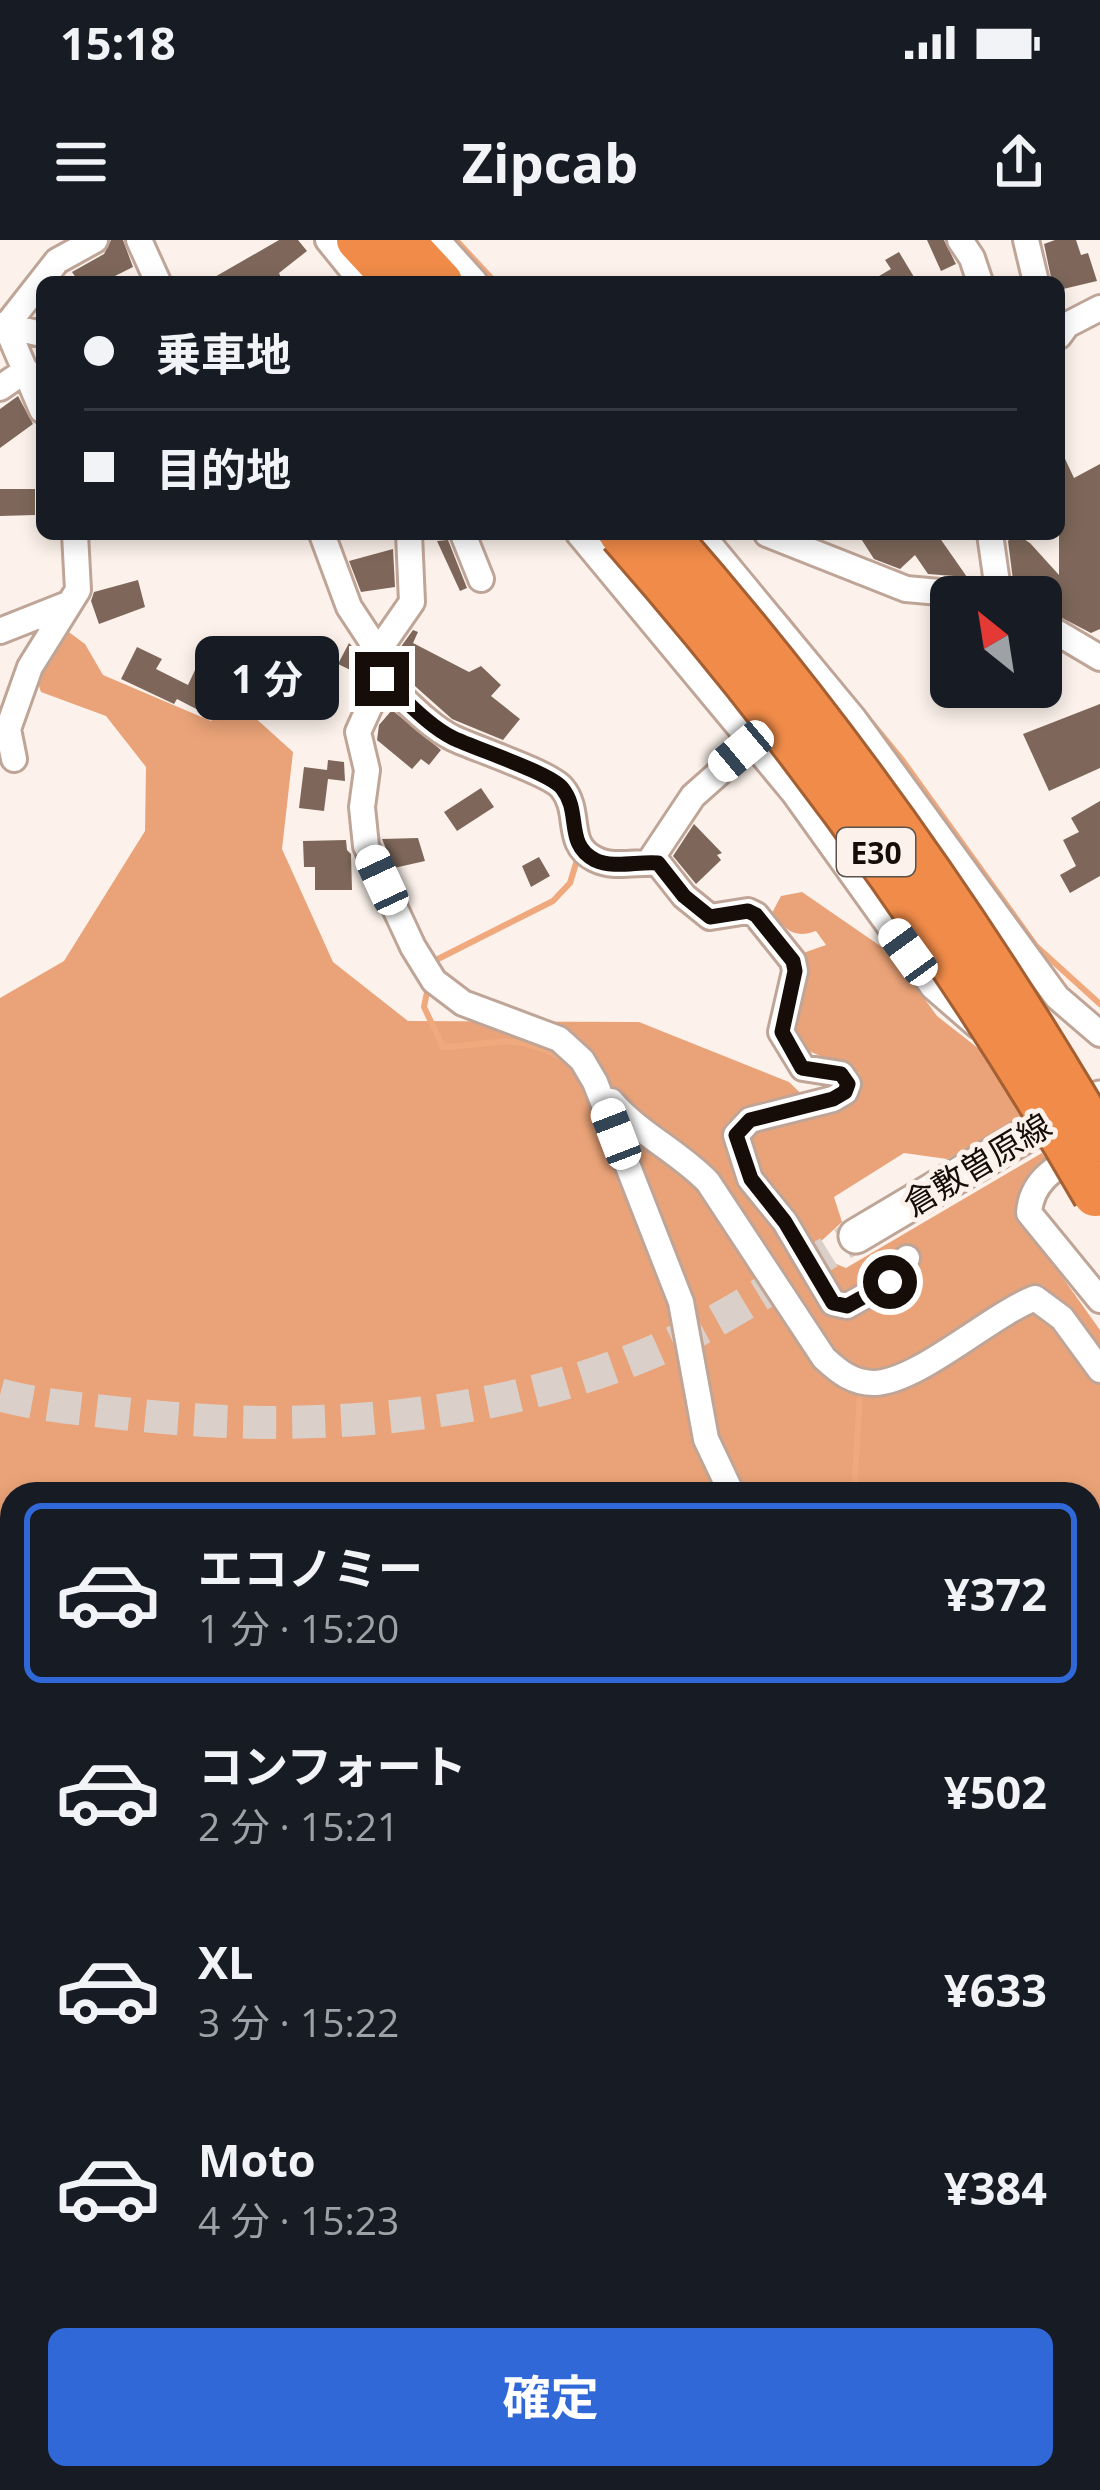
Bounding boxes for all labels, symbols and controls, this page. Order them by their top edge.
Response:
text: 15:18 [60,12,176,73]
text: Zipcab [462,125,638,199]
icon: menu [48,129,114,195]
icon: share [986,129,1052,195]
text: 乗車地 [156,323,291,384]
text: 目的地 [156,438,291,499]
north arrow [930,576,1062,708]
map controls [930,576,1062,708]
callout: 1 分 [196,637,340,721]
text: 1 分 [231,651,303,704]
route end [355,652,409,706]
car [702,714,780,788]
road number: E30 [837,828,915,876]
car [350,840,414,920]
car [872,912,944,992]
car [586,1094,646,1174]
street label: 倉敷曽原線 [895,1102,1059,1226]
route start [863,1255,917,1309]
text: エコノミー [198,1537,423,1598]
icon: car [54,1539,162,1647]
text: ¥372 [944,1563,1047,1624]
text: 1 分 · 15:20 [198,1601,399,1654]
text: コンフォート [198,1735,467,1796]
icon: car [54,1737,162,1845]
text: ¥502 [944,1761,1047,1822]
text: 2 分 · 15:21 [198,1799,399,1852]
text: XL [198,1931,253,1992]
icon: car [54,1935,162,2043]
text: ¥633 [944,1959,1047,2020]
text: 3 分 · 15:22 [198,1995,399,2048]
text: Moto [198,2129,316,2190]
icon: car [54,2133,162,2241]
text: ¥384 [944,2157,1047,2218]
text: 4 分 · 15:23 [198,2193,399,2246]
button: 確定 [48,2328,1053,2466]

